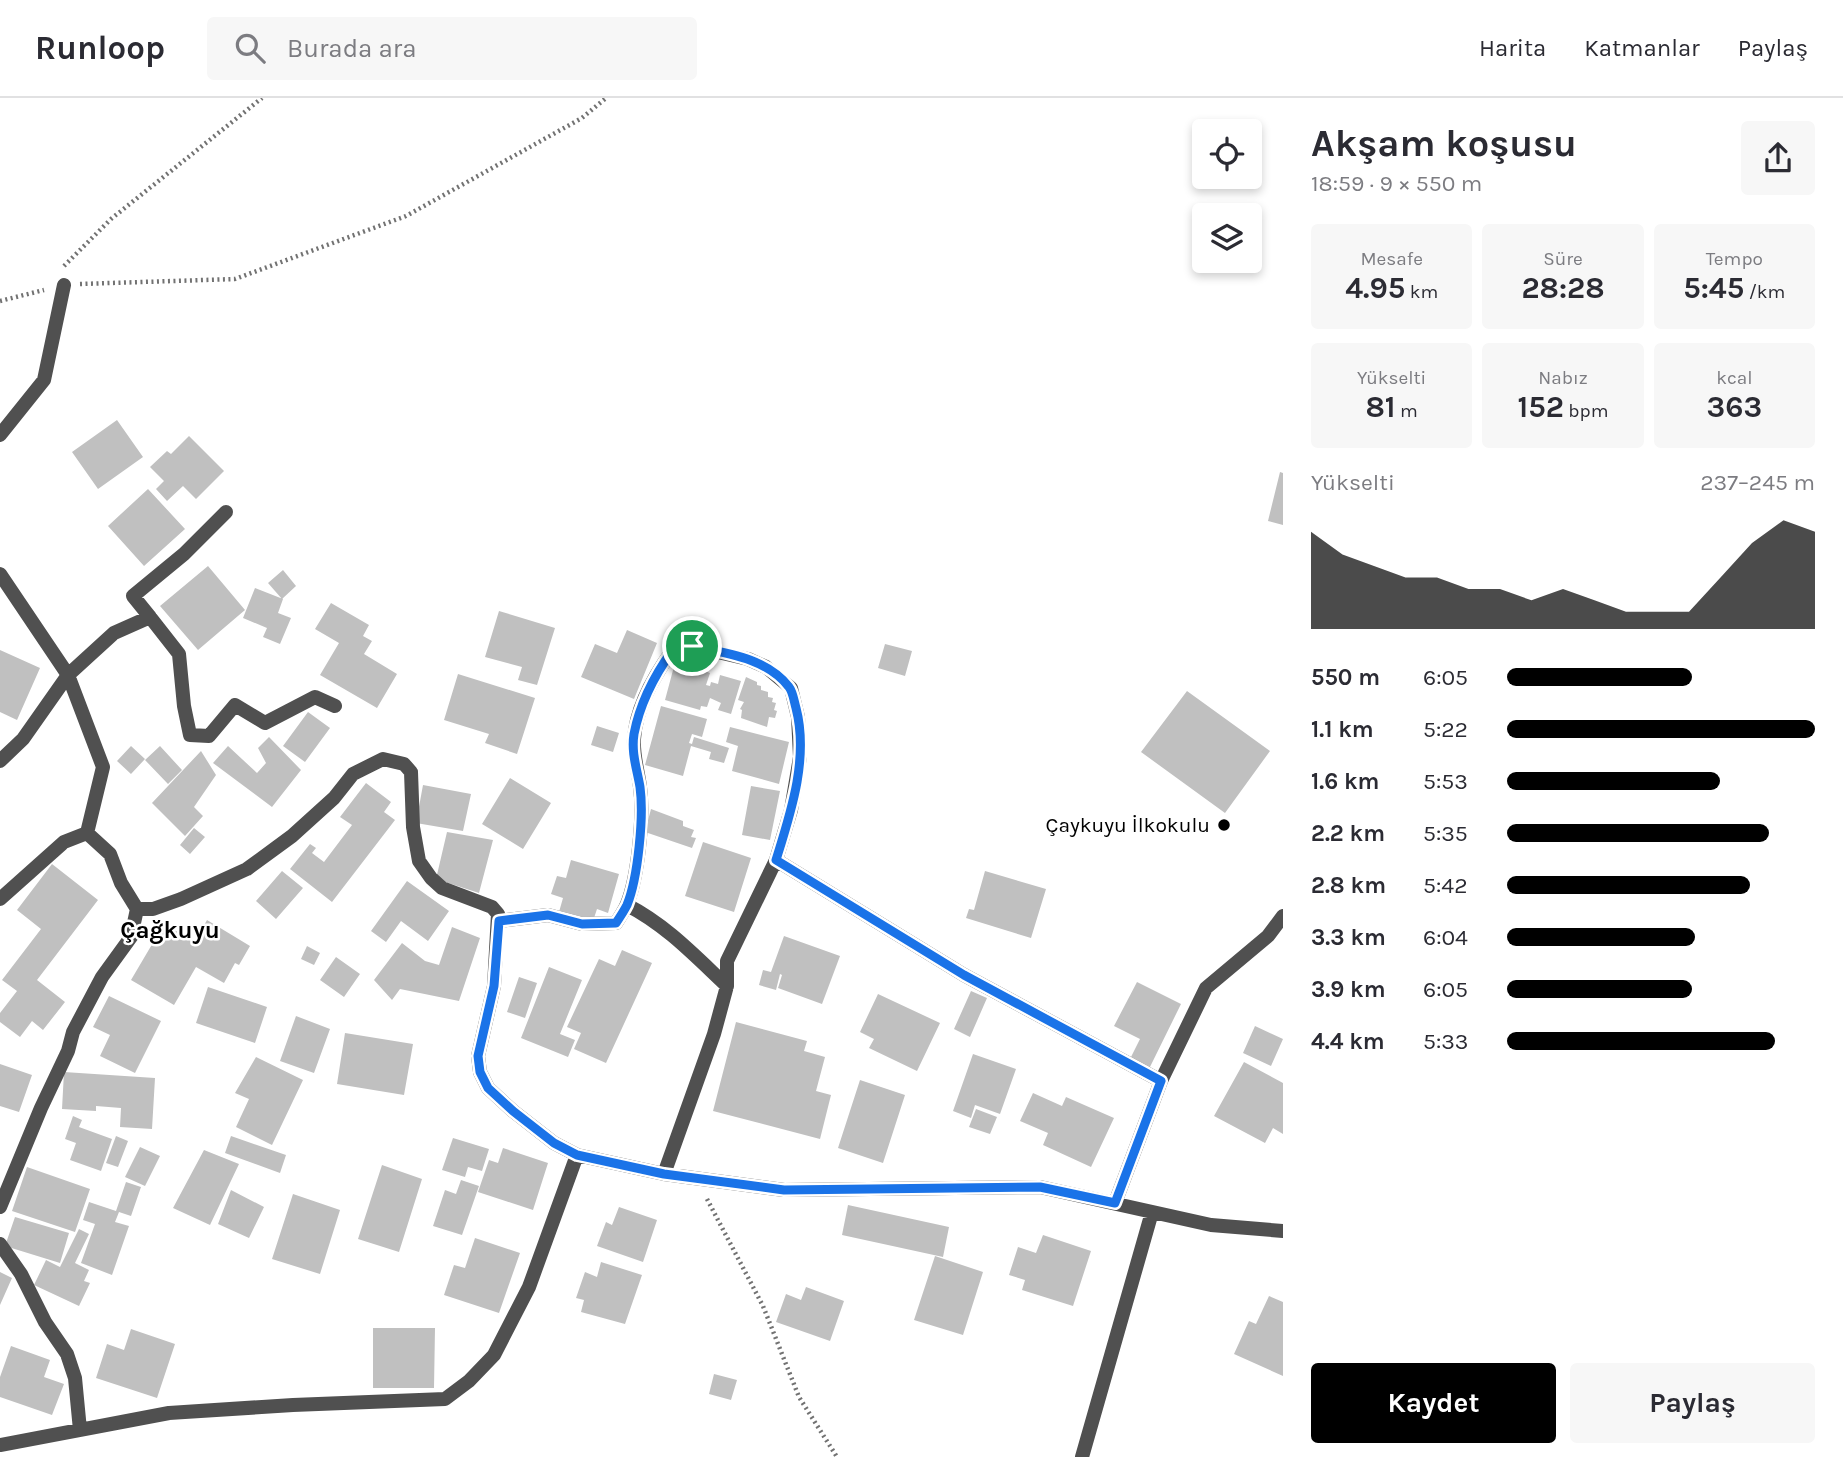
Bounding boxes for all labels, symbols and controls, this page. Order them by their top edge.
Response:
search box [207,17,697,80]
text: Runloop [35,29,165,67]
icon: search [231,29,269,67]
text: Burada ara [287,33,417,64]
text: Harita [1479,34,1546,62]
text: Katmanlar [1584,34,1700,62]
text: Paylaş [1738,34,1808,62]
map controls [1192,119,1262,273]
button: locate [1192,119,1262,189]
text: Akşam koşusu [1311,121,1577,166]
button: share [1741,121,1815,195]
text: 18:59 · 9 × 550 m [1311,170,1482,197]
button: layers [1192,203,1262,273]
text: Mesafe [1360,248,1423,270]
text: Süre [1543,248,1583,270]
text: Tempo [1706,248,1763,270]
text: 4.95 [1345,270,1405,306]
text: 28:28 [1521,270,1605,306]
text: 5:45 [1683,270,1744,306]
text: km [1405,281,1438,303]
text: /km [1744,281,1785,303]
text: Yükselti [1357,367,1426,389]
text: Nabız [1538,367,1588,389]
text: kcal [1716,367,1752,389]
text: 81 [1365,389,1396,425]
text: 152 [1518,389,1564,425]
text: 363 [1707,389,1762,425]
text: m [1396,400,1418,422]
text: bpm [1564,400,1608,422]
text: Yükselti [1311,469,1395,496]
text: 237–245 m [1700,469,1815,496]
pin [662,616,722,676]
icon: arrive [673,627,711,665]
text: 550 m [1311,664,1380,691]
text: 6:05 [1423,664,1468,691]
text: 1.1 km [1311,716,1374,743]
text: 5:22 [1423,716,1468,743]
text: 1.6 km [1311,768,1379,795]
text: 5:53 [1423,768,1468,795]
place label: Çaykuyu İlkokulu [1046,813,1210,837]
marker: Çaykuyu İlkokulu [1216,817,1232,833]
text: 2.2 km [1311,820,1385,847]
text: 5:35 [1423,820,1468,847]
text: 2.8 km [1311,872,1386,899]
text: 5:42 [1423,872,1467,899]
district label: Çağkuyu [120,916,220,944]
text: 3.3 km [1311,924,1386,951]
text: 6:04 [1423,924,1468,951]
text: 3.9 km [1311,976,1386,1003]
text: 6:05 [1423,976,1468,1003]
text: 4.4 km [1311,1028,1385,1055]
text: 5:33 [1423,1028,1468,1055]
button: Kaydet [1311,1363,1556,1443]
button: Paylaş [1570,1363,1815,1443]

